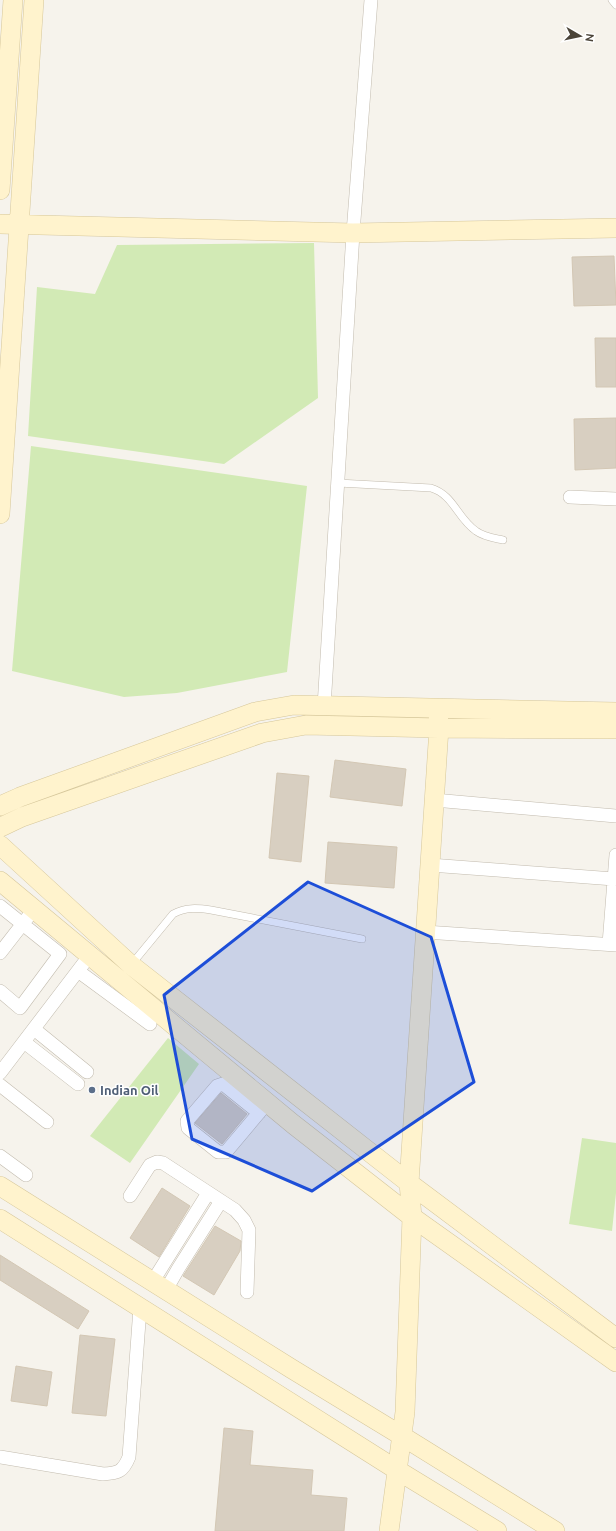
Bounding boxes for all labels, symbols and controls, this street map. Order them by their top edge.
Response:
north arrow [560,16,600,56]
text: N [583,33,596,43]
place label: Indian Oil [100,1083,159,1097]
marker: Indian Oil [87,1085,97,1095]

